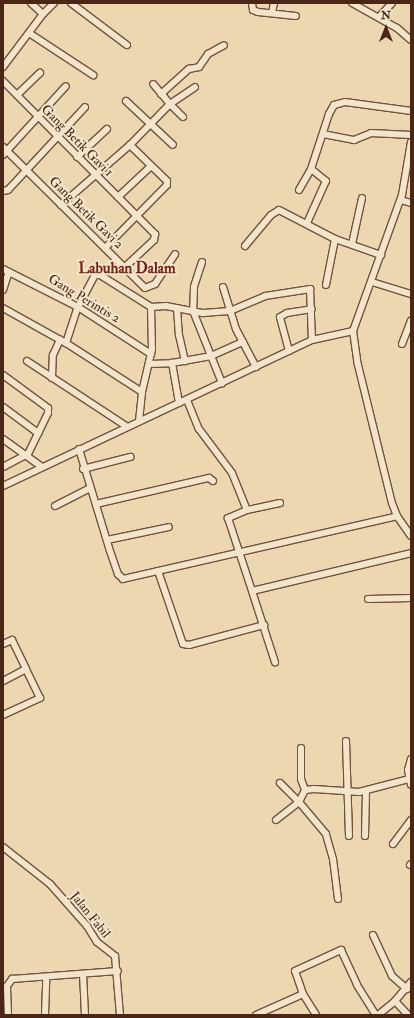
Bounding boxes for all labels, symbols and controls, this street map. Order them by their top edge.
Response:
north arrow [366,8,406,48]
text: N [381,9,391,22]
street label: Gang Betik Gavi 1 [38,102,116,180]
street label: Gang Betik Gavi 2 [46,174,126,252]
district label: Labuhan Dalam [78,260,176,278]
street label: Gang Perintis 2 [45,271,123,327]
street label: Jalan Fabil [67,889,113,941]

